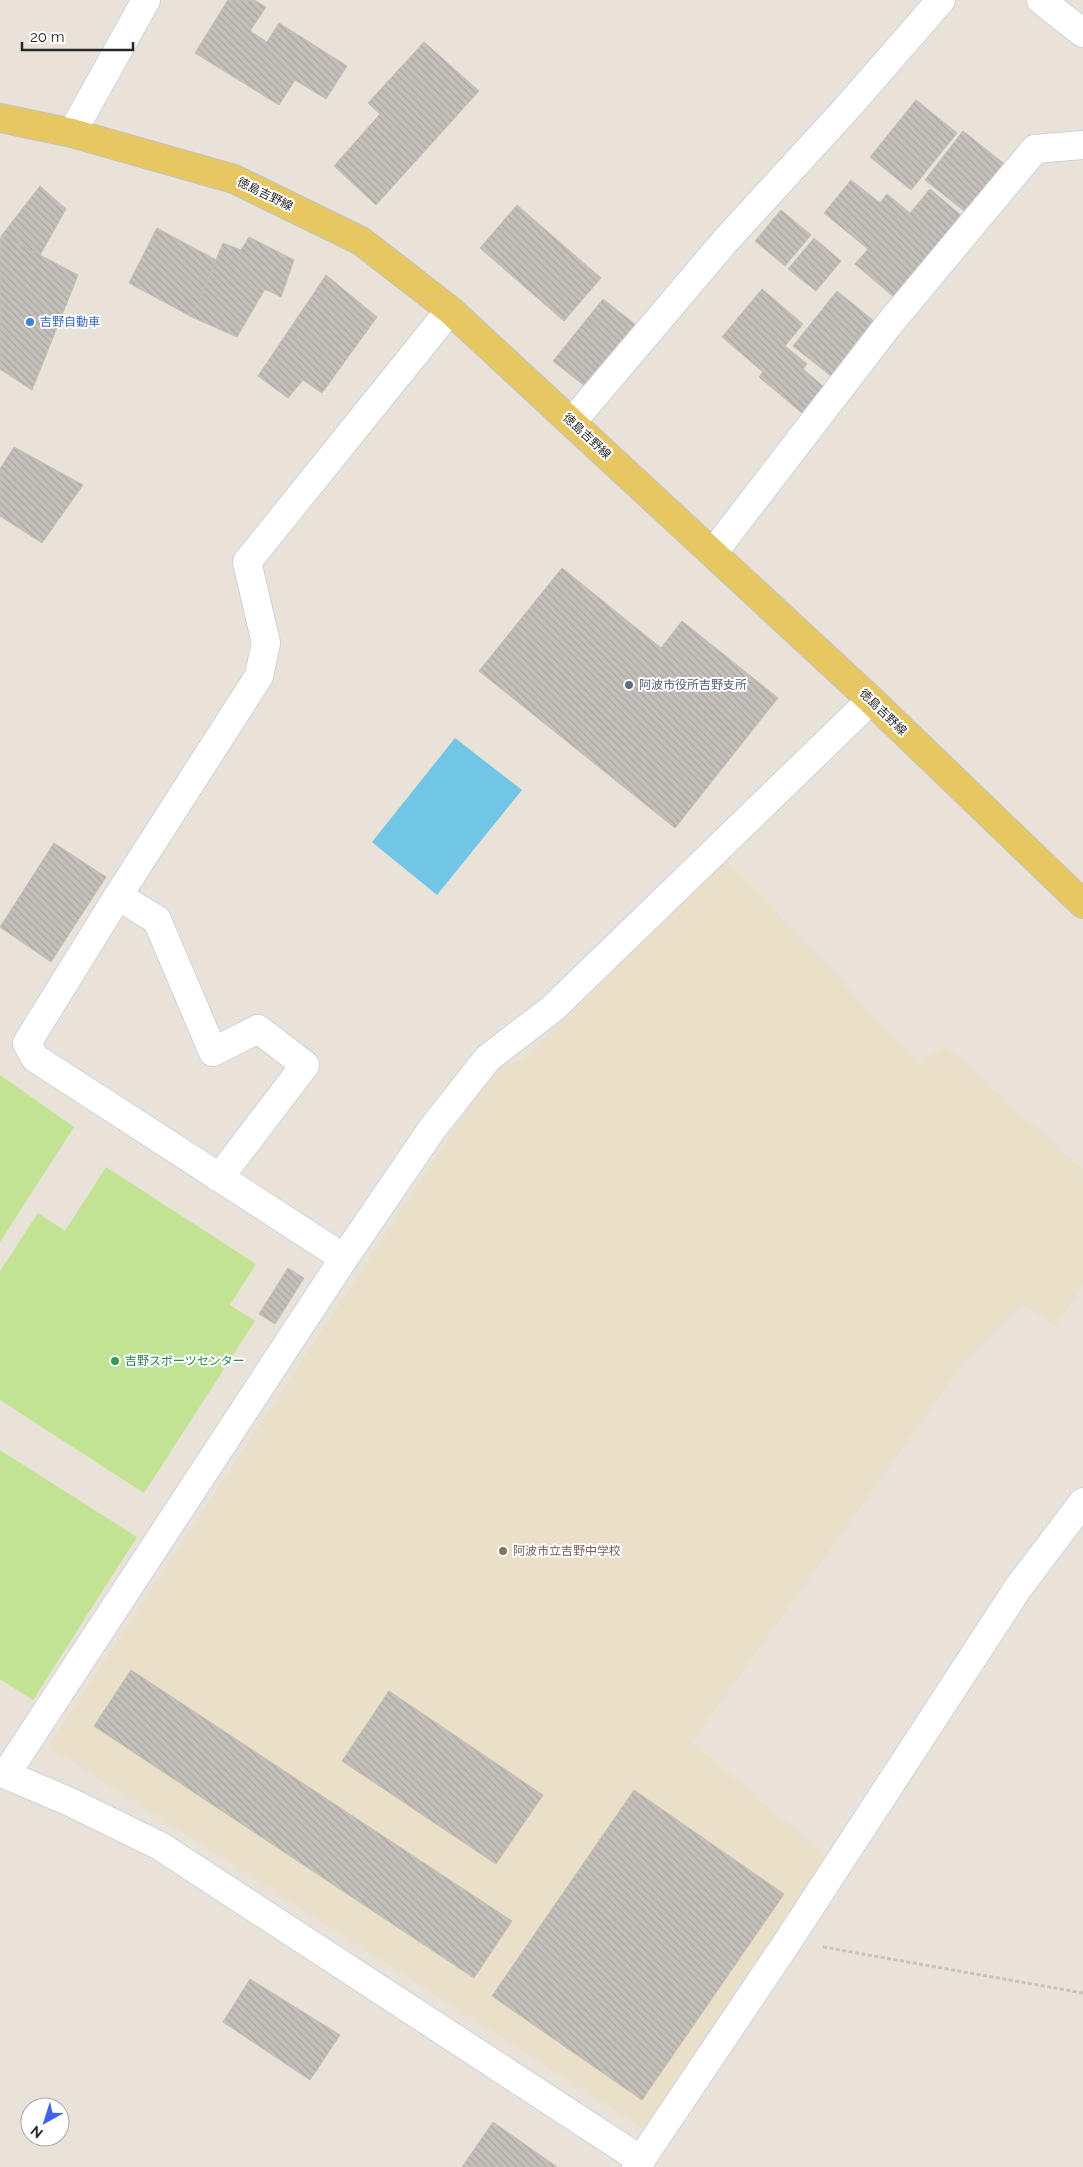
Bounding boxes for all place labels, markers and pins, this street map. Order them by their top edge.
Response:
place label: 吉野自動車 [40,315,100,329]
marker: 吉野自動車 [24,316,36,328]
place label: 阿波市役所吉野支所 [639,678,747,692]
marker: 阿波市役所吉野支所 [623,679,635,691]
place label: 吉野スポーツセンター [125,1354,245,1368]
marker: 吉野スポーツセンター [109,1355,121,1367]
place label: 阿波市立吉野中学校 [513,1544,621,1558]
marker: 阿波市立吉野中学校 [497,1545,509,1557]

